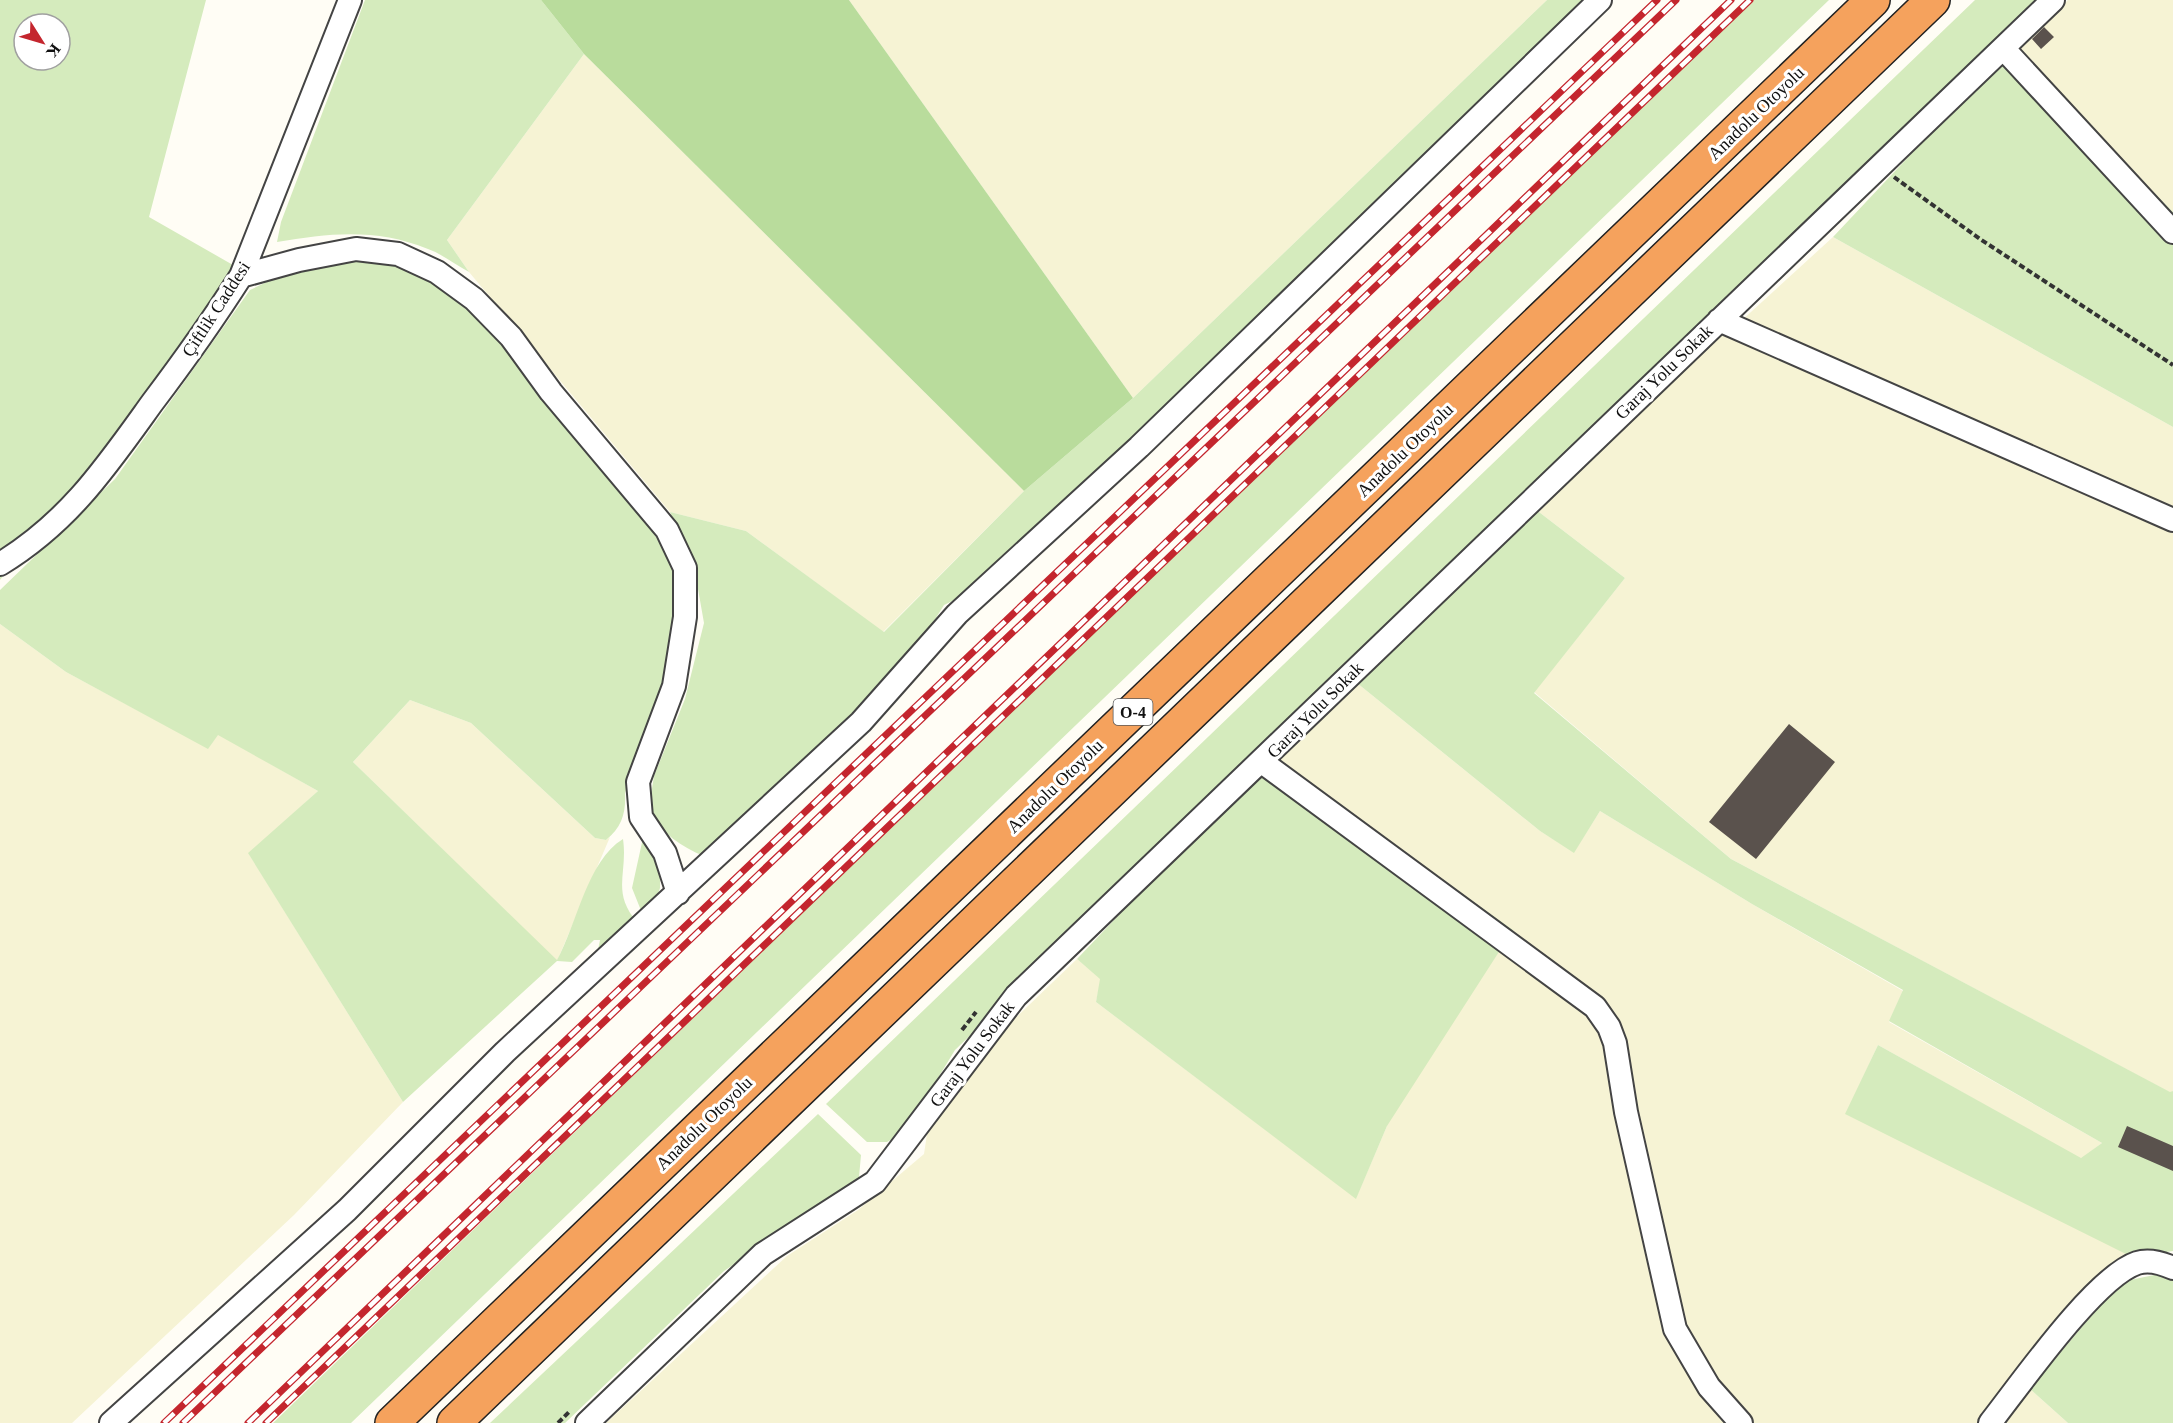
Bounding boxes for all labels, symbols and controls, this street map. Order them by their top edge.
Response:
north arrow [12,12,72,72]
text: K [43,41,64,61]
street label: Anadolu Otoyolu [1704,62,1808,164]
street label: Çiftlik Caddesi [178,258,254,360]
street label: Garaj Yolu Sokak [1611,321,1717,423]
street label: Anadolu Otoyolu [1353,399,1457,501]
street label: Garaj Yolu Sokak [1263,658,1367,762]
road number: O-4 [1114,699,1152,725]
street label: Anadolu Otoyolu [1003,735,1107,837]
street label: Garaj Yolu Sokak [926,997,1018,1111]
street label: Anadolu Otoyolu [652,1072,756,1174]

